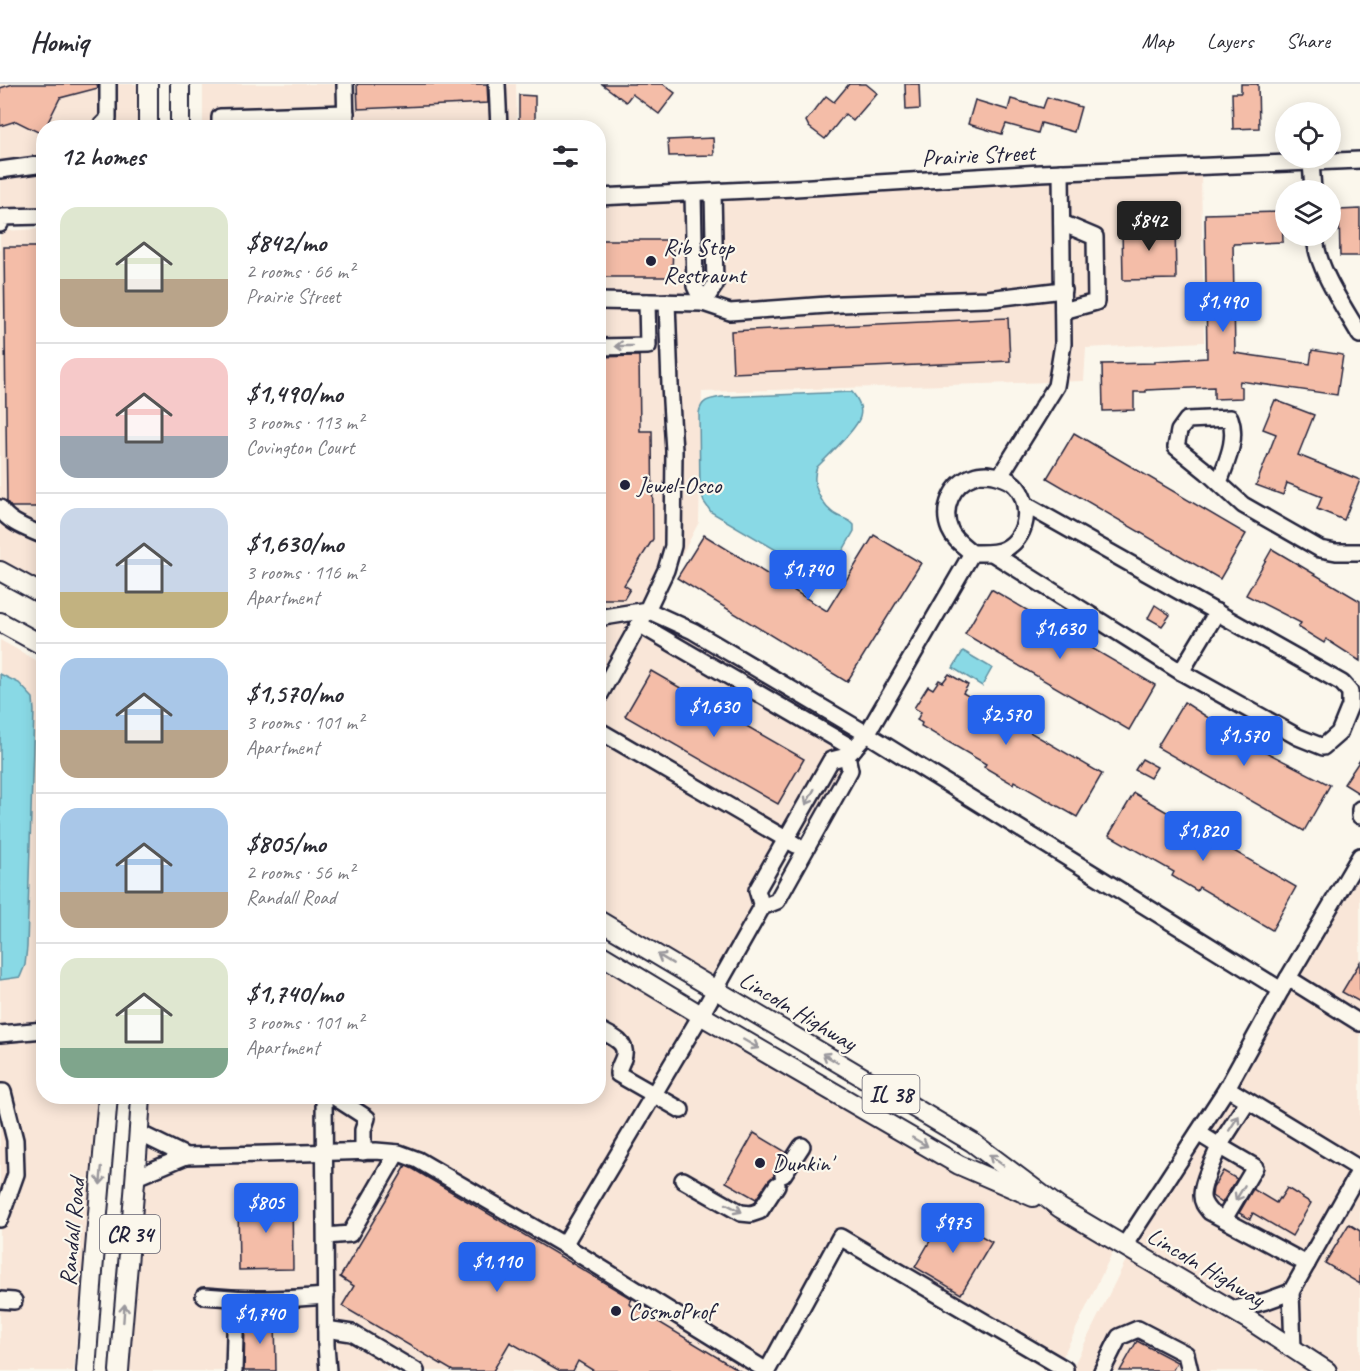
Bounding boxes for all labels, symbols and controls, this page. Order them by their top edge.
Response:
text: Homiq [30,24,88,59]
text: Map [1141,28,1174,54]
text: Layers [1207,28,1253,54]
text: Share [1286,28,1330,54]
map controls [1275,102,1341,246]
button: locate [1275,102,1341,168]
street label: Prairie Street [921,137,1037,173]
text: 12 homes [60,140,145,173]
icon: filters [549,140,582,173]
button: layers [1275,180,1341,246]
pin: $842 [1113,201,1185,252]
text: $842 [1131,208,1167,233]
text: $842/mo [246,226,326,259]
icon: home [108,231,180,303]
place label: Rib Stop Restraunt [663,232,748,290]
marker: Rib Stop Restraunt [644,254,658,268]
text: 2 rooms · 66 m² [246,259,354,284]
pin: $1,490 [1174,282,1272,333]
text: Prairie Street [246,284,340,309]
text: $1,490 [1199,289,1247,314]
one-way arrow [615,341,635,352]
text: $1,490/mo [246,377,343,410]
icon: home [108,382,180,454]
text: 3 rooms · 113 m² [246,410,363,435]
text: Covington Court [246,435,354,460]
place label: Jewel-Osco [636,470,723,500]
marker: Jewel-Osco [618,478,632,492]
text: $1,630/mo [246,527,344,560]
icon: home [108,532,180,604]
pin: $1,740 [759,550,857,601]
text: $1,740 [784,557,832,582]
text: 3 rooms · 116 m² [246,560,363,585]
text: Apartment [246,585,319,610]
pin: $1,630 [1011,609,1109,660]
text: $1,630 [1035,616,1085,641]
text: $1,570/mo [246,677,342,710]
icon: home [108,682,180,754]
pin: $1,630 [665,687,763,738]
text: $1,630 [689,694,739,719]
pin: $2,570 [957,695,1055,746]
text: $2,570 [982,702,1030,727]
text: 3 rooms · 101 m² [246,710,363,735]
pin: $1,570 [1195,716,1293,767]
text: $1,570 [1220,723,1268,748]
text: Apartment [246,735,319,760]
one-way arrow [804,788,816,805]
pin: $1,820 [1154,811,1252,862]
text: $1,820 [1179,818,1227,843]
text: $805/mo [246,827,326,860]
icon: home [108,832,180,904]
text: 2 rooms · 56 m² [246,860,354,885]
text: Randall Road [246,885,336,910]
one-way arrow [657,953,674,965]
street label: Lincoln Highway [734,964,864,1059]
text: $1,740/mo [246,977,343,1010]
icon: home [108,982,180,1054]
text: 3 rooms · 101 m² [246,1010,363,1035]
text: Apartment [246,1035,319,1060]
one-way arrow [742,1039,759,1051]
one-way arrow [822,1051,839,1063]
road number: IL 38 [862,1075,920,1113]
one-way arrow [1228,1116,1240,1132]
one-way arrow [911,1136,928,1148]
place label: Dunkin' [772,1148,837,1178]
one-way arrow [988,1154,1004,1167]
marker: Dunkin' [753,1156,767,1170]
one-way arrow [95,1165,106,1185]
street label: Randall Road [52,1173,92,1287]
pin: $805 [230,1183,302,1234]
one-way arrow [1233,1184,1245,1201]
text: $805 [248,1190,284,1215]
one-way arrow [725,1203,743,1215]
pin: $975 [917,1203,989,1254]
text: $975 [935,1210,971,1235]
road number: CR 34 [100,1215,160,1253]
street label: Lincoln Highway [1142,1220,1272,1315]
pin: $1,110 [448,1242,546,1293]
text: $1,110 [473,1249,521,1274]
pin: $1,740 [211,1294,309,1345]
place label: CosmoProf [628,1296,719,1326]
text: $1,740 [236,1301,284,1326]
one-way arrow [119,1303,130,1323]
marker: CosmoProf [609,1304,623,1318]

